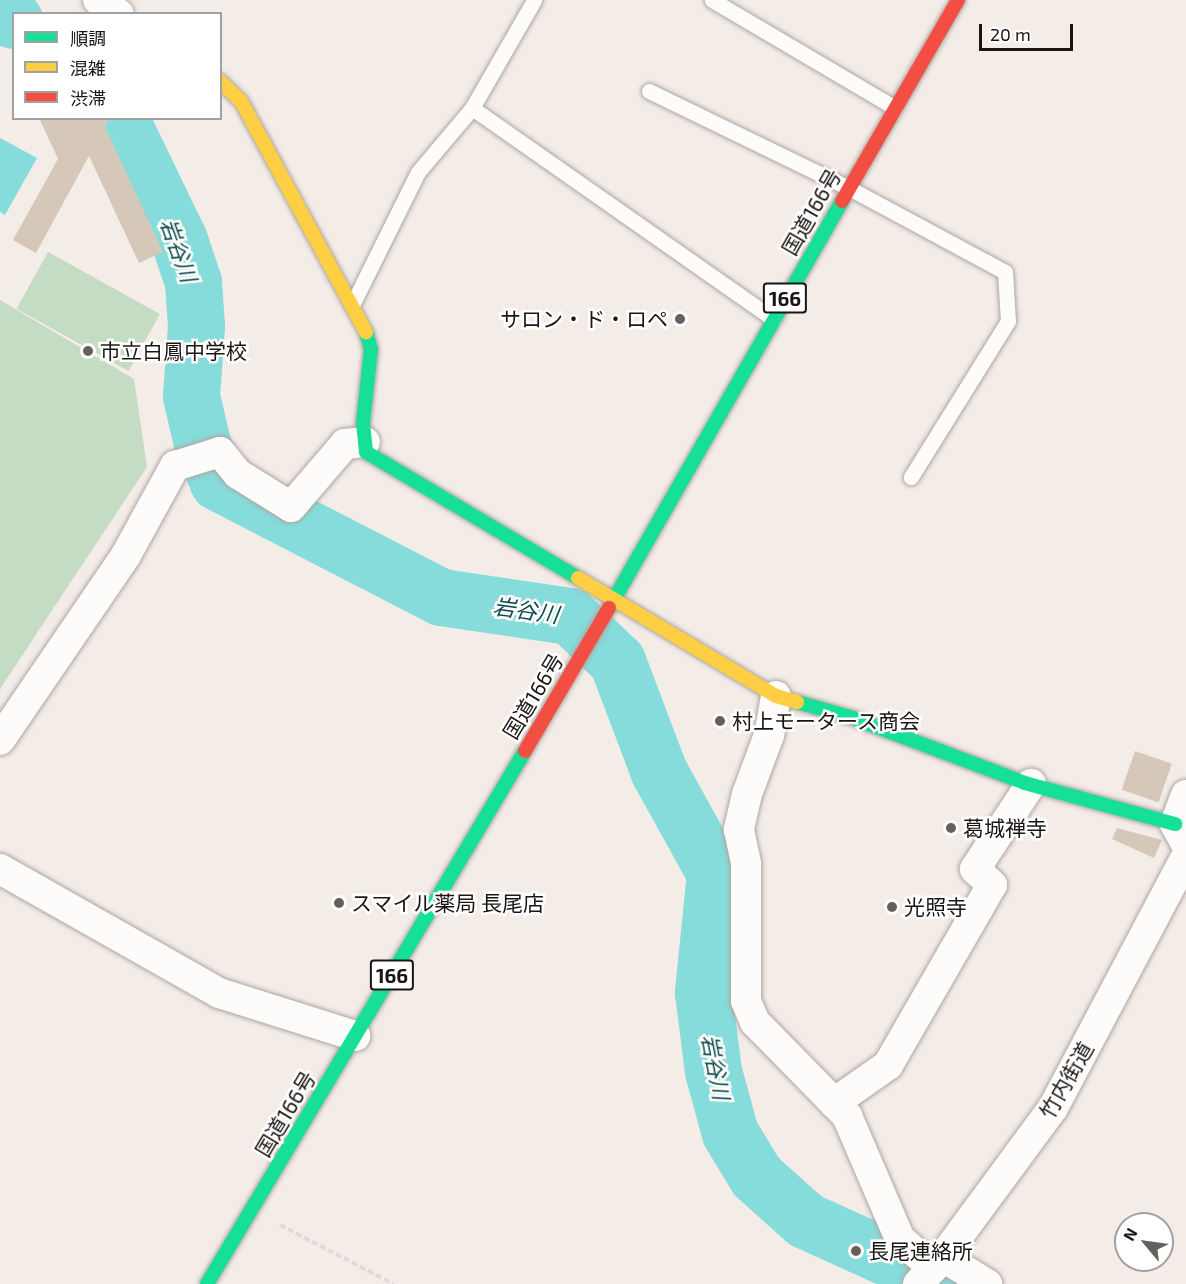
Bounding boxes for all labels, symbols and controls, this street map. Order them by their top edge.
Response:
legend [12,12,222,120]
scale bar [982,12,1076,50]
text: 20 m [990,23,1031,45]
text: 順調 [70,27,106,49]
text: 混雑 [70,57,106,79]
text: 渋滞 [70,87,106,109]
street label: 国道166号 [776,164,846,260]
water label: 岩谷川 [155,214,203,286]
road number: 166 [762,281,808,315]
place label: サロン・ド・ロペ [500,306,668,332]
marker: サロン・ド・ロペ [673,312,687,326]
place label: 市立白鳳中学校 [100,338,247,364]
marker: 市立白鳳中学校 [81,344,95,358]
water label: 岩谷川 [491,592,561,628]
street label: 国道166号 [498,649,568,743]
place label: 村上モータース商会 [732,708,921,734]
marker: 村上モータース商会 [713,714,727,728]
place label: 葛城禅寺 [963,815,1047,841]
marker: 葛城禅寺 [944,821,958,835]
place label: スマイル薬局 長尾店 [351,890,545,916]
place label: 光照寺 [904,894,967,920]
marker: スマイル薬局 長尾店 [332,896,346,910]
marker: 光照寺 [885,900,899,914]
road number: 166 [370,958,414,992]
water label: 岩谷川 [697,1032,735,1102]
street label: 竹内街道 [1034,1037,1098,1123]
street label: 国道166号 [250,1067,320,1161]
north arrow [1114,1212,1174,1272]
text: N [1118,1224,1141,1244]
place label: 長尾連絡所 [868,1238,973,1264]
marker: 長尾連絡所 [849,1244,863,1258]

